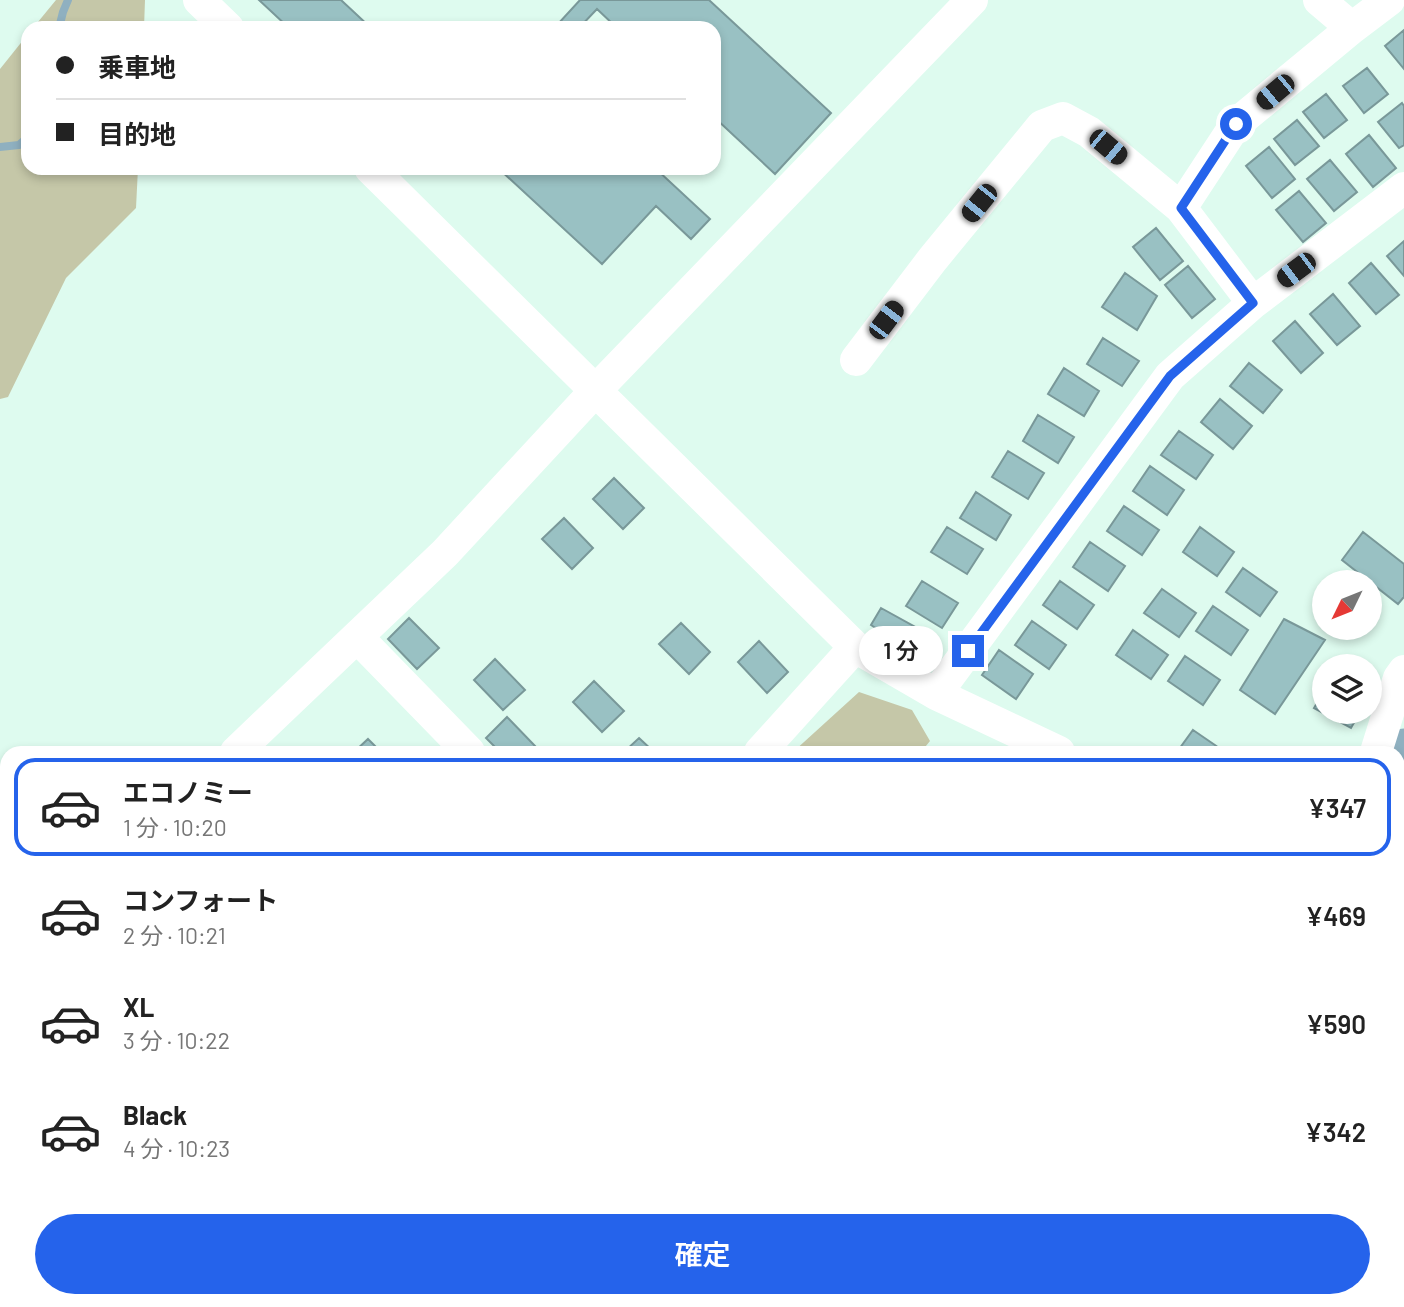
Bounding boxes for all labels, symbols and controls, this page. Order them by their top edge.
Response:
text: 乗車地 [98,51,176,82]
car [1253,70,1298,114]
route start [1220,108,1252,140]
text: 目的地 [98,118,176,149]
car [1086,125,1131,169]
car [958,180,1001,226]
car [1273,249,1320,291]
car [865,297,908,343]
north arrow [1312,570,1382,640]
map controls [1312,570,1382,724]
callout: 1 分 [860,626,944,676]
route end [952,635,984,667]
text: 1 分 [883,636,919,664]
button: layers [1312,654,1382,724]
icon: car [39,776,102,839]
text: エコノミー [123,776,253,807]
text: ¥347 [1308,792,1366,823]
text: 1 分 · 10:20 [123,813,227,841]
icon: car [39,884,102,947]
text: コンフォート [123,884,278,915]
text: ¥469 [1305,900,1366,931]
text: 2 分 · 10:21 [123,921,226,949]
text: XL [123,991,154,1022]
icon: car [39,992,102,1055]
text: ¥590 [1306,1008,1366,1039]
text: 3 分 · 10:22 [123,1026,230,1054]
text: Black [123,1099,187,1130]
icon: car [39,1100,102,1163]
text: ¥342 [1305,1116,1366,1147]
text: 4 分 · 10:23 [123,1134,230,1162]
button: 確定 [35,1214,1370,1294]

